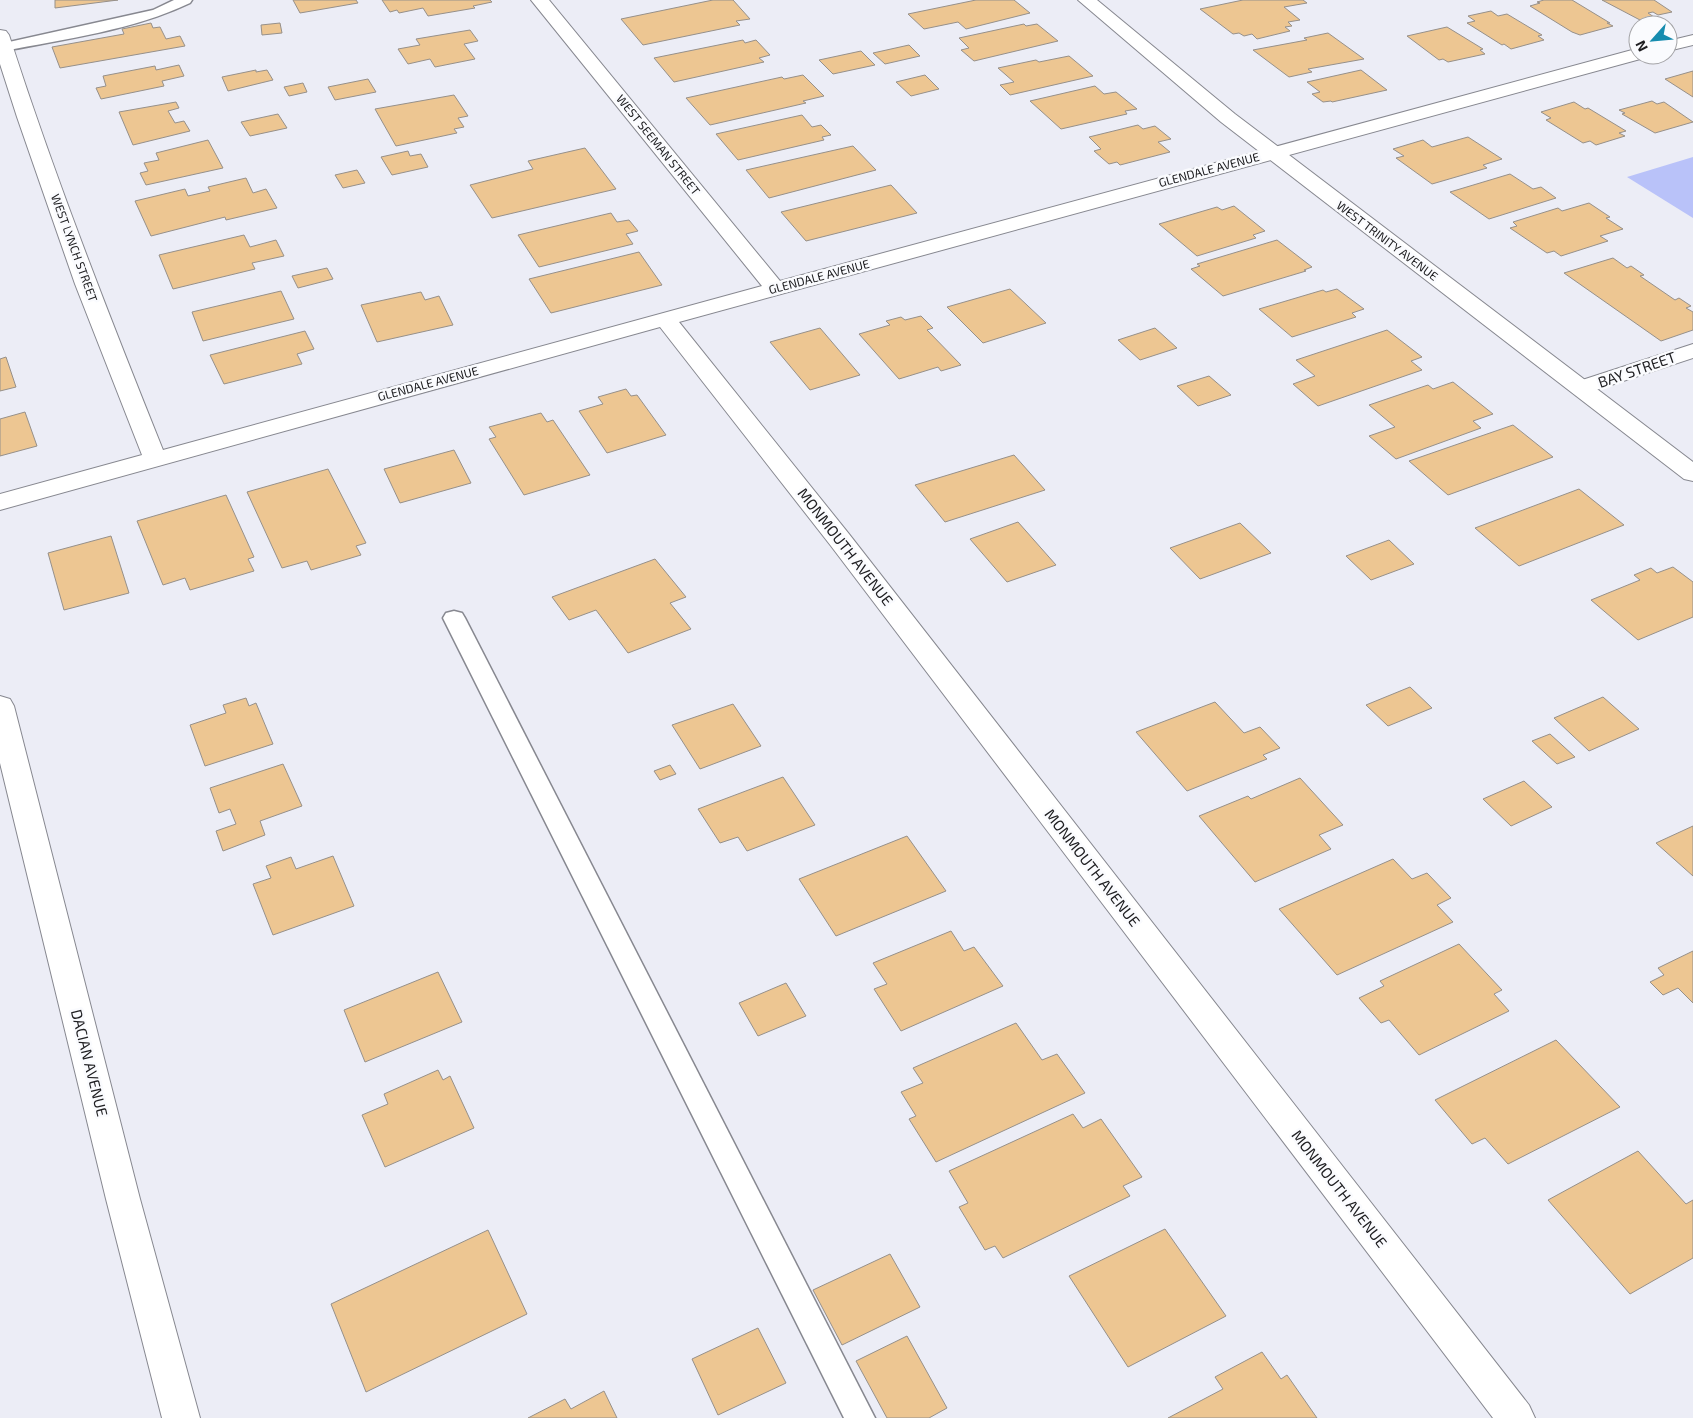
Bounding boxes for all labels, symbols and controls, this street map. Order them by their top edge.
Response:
north arrow [1628,15,1678,65]
text: N [1631,38,1651,54]
street label: WEST SEEMAN STREET [614,91,704,197]
street label: GLENDALE AVENUE [1157,149,1261,189]
street label: WEST LYNCH STREET [49,192,101,303]
street label: WEST TRINITY AVENUE [1334,198,1441,283]
street label: GLENDALE AVENUE [767,256,871,296]
street label: BAY STREET [1595,347,1678,391]
street label: GLENDALE AVENUE [376,363,480,403]
street label: MONMOUTH AVENUE [794,484,897,609]
street label: MONMOUTH AVENUE [1041,805,1144,930]
street label: DACIAN AVENUE [68,1007,112,1118]
street label: MONMOUTH AVENUE [1288,1126,1391,1251]

